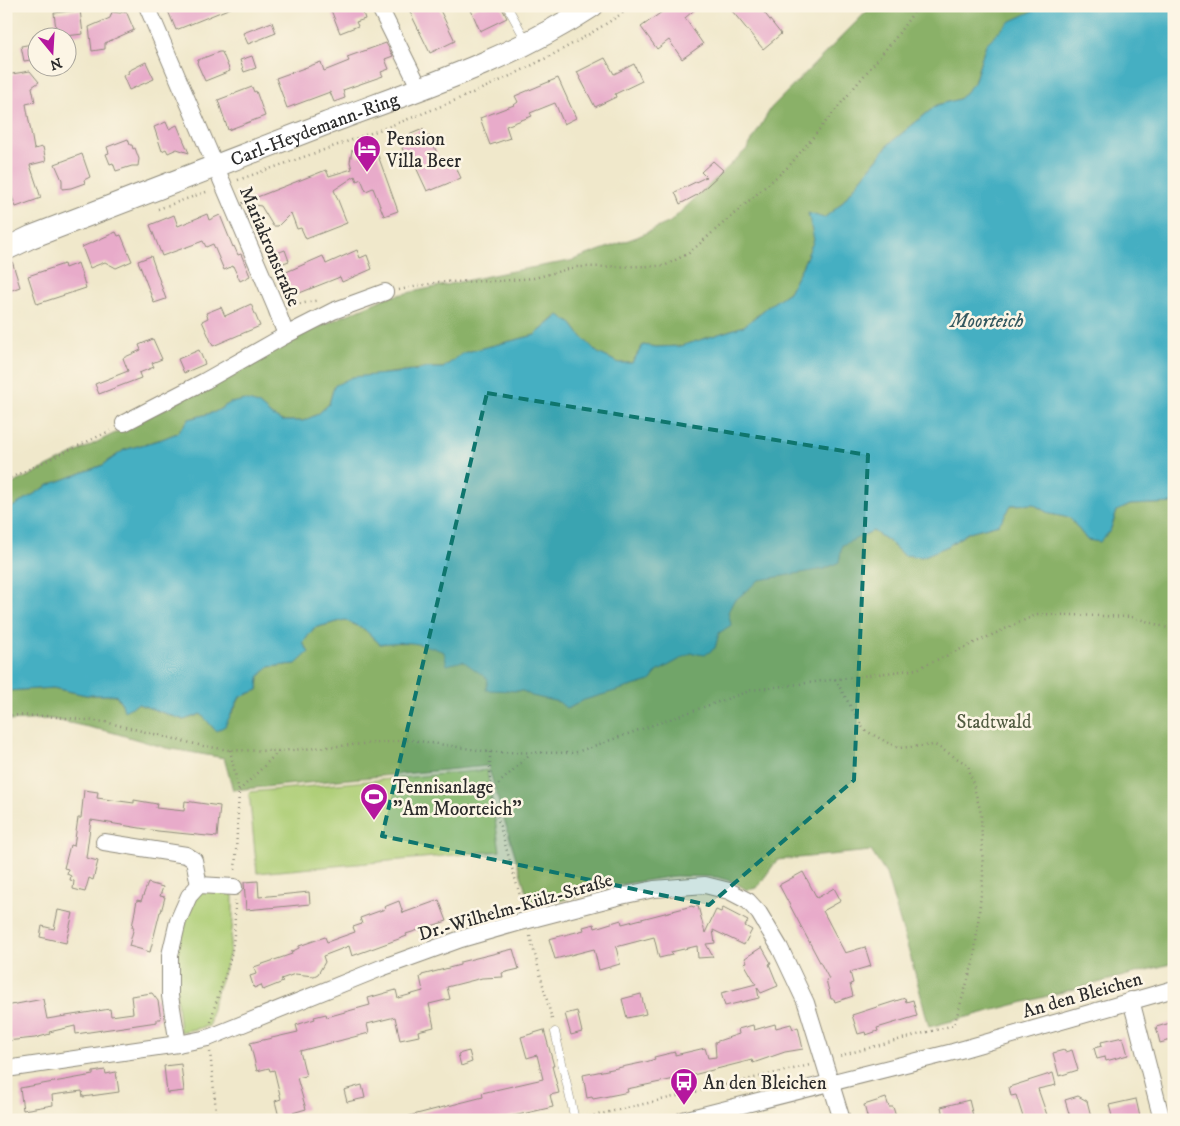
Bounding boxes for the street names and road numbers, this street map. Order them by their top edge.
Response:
street label: Carl-Heydemann-Ring [228,88,403,172]
street label: Mariakronstraße [234,183,305,310]
street label: Dr.-Wilhelm-Külz-Straße [416,869,615,946]
street label: An den Bleichen [1020,967,1145,1024]

